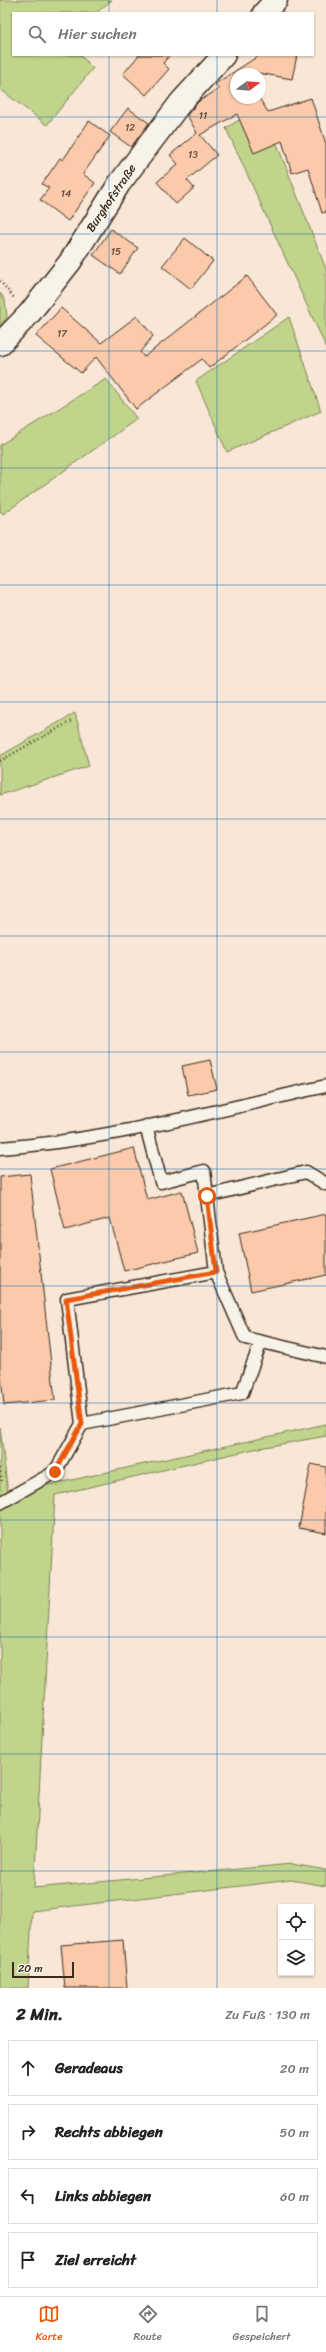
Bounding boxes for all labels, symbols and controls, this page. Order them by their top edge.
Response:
search box [12,12,314,56]
text: Hier suchen [58,21,137,47]
icon: search [26,23,48,45]
north arrow [230,68,266,104]
house number: 11 [199,107,207,125]
house number: 12 [125,119,135,137]
house number: 13 [188,146,198,164]
street label: Burghofstraße [80,159,142,237]
house number: 14 [61,185,71,203]
house number: 15 [111,243,121,261]
house number: 17 [57,325,68,343]
route start [198,1187,216,1205]
route end [46,1463,64,1481]
map controls [278,1904,314,1976]
button: locate [278,1904,314,1940]
button: layers [278,1940,314,1976]
text: 20 m [18,1959,43,1978]
scale bar [12,1960,74,1979]
text: 2 Min. [16,1999,63,2029]
text: Zu Fuß · 130 m [225,2003,310,2026]
text: Geradeaus [55,2055,123,2081]
icon: ahead [17,2057,39,2079]
text: 20 m [280,2057,309,2080]
text: Rechts abbiegen [55,2119,163,2145]
icon: right [17,2121,39,2143]
text: 50 m [279,2121,309,2144]
text: Links abbiegen [55,2183,151,2209]
icon: left [17,2185,39,2207]
text: 60 m [280,2185,309,2208]
text: Ziel erreicht [55,2247,136,2273]
icon: arrive [17,2249,39,2271]
tab: Karte [35,2303,63,2346]
tab: Route [133,2303,162,2346]
tab: Gespeichert [233,2303,291,2346]

